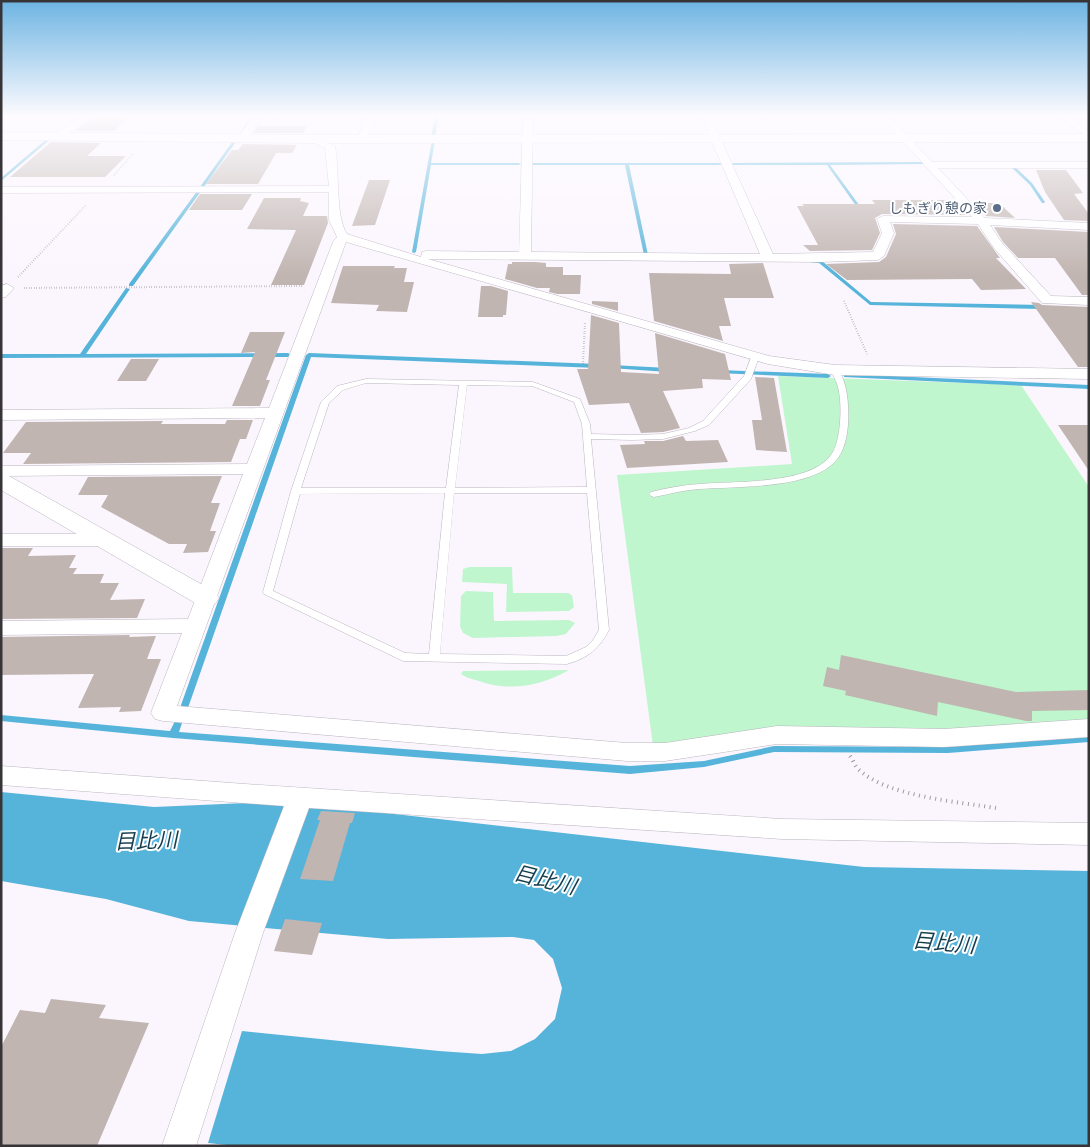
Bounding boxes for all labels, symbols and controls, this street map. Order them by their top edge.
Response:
place label: しもぎり憩の家 [889,200,987,217]
marker: しもぎり憩の家 [991,202,1003,214]
water label: 目比川 [114,827,180,855]
water label: 目比川 [511,860,581,901]
water label: 目比川 [911,927,979,959]

